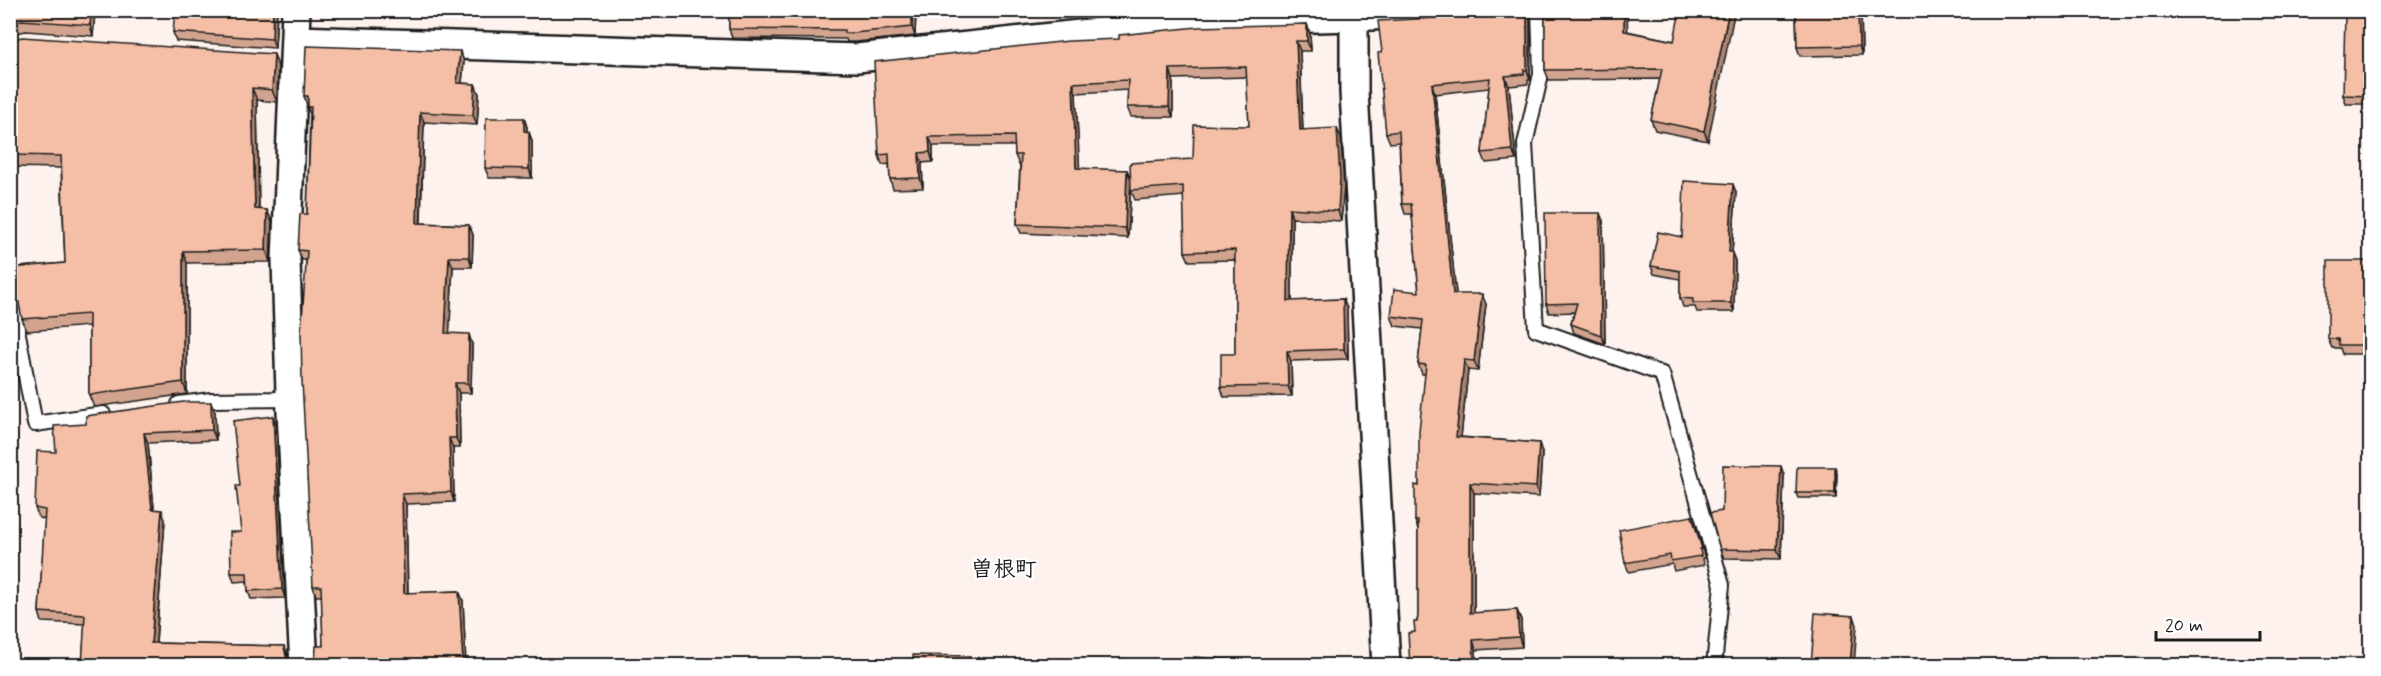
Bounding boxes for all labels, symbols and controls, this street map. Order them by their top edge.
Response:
district label: 曽根町 [971,556,1037,584]
scale bar [2156,604,2260,642]
text: 20 m [2165,614,2203,638]

